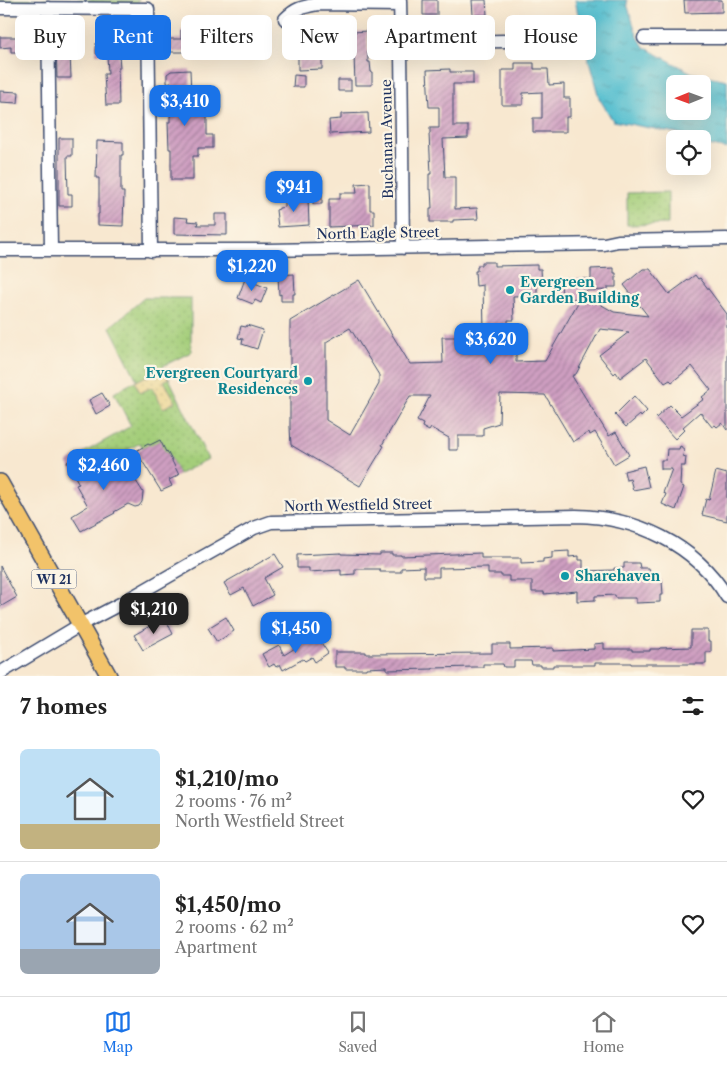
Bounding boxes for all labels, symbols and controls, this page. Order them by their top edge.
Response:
chip: Buy [15,15,85,60]
chip: Rent [95,15,171,60]
chip: Filters [181,15,272,60]
chip: New [282,15,357,60]
chip: Apartment [367,15,495,60]
chip: House [505,15,596,60]
north arrow [666,75,711,120]
map controls [666,75,711,175]
street label: Buchanan Avenue [377,79,397,199]
pin: $3,410 [144,84,226,127]
text: $3,410 [160,91,210,111]
button: locate [666,130,711,175]
pin: $941 [264,170,324,213]
text: $941 [276,177,312,197]
street label: North Eagle Street [316,223,440,243]
pin: $1,220 [211,250,293,292]
text: $1,220 [227,256,277,276]
place label: Evergreen Garden Building [520,273,640,307]
marker: Evergreen Garden Building [504,284,516,296]
pin: $3,620 [450,322,532,365]
text: $3,620 [465,329,517,349]
place label: Evergreen Courtyard Residences [146,364,299,398]
marker: Evergreen Courtyard Residences [302,375,314,387]
pin: $2,460 [63,448,145,491]
text: $2,460 [78,455,130,475]
street label: North Westfield Street [284,495,432,515]
place label: Sharehaven [575,567,661,585]
road number: WI 21 [32,570,76,588]
marker: Sharehaven [559,570,571,582]
pin: $1,210 [113,592,195,635]
text: $1,210 [130,599,178,619]
pin: $1,450 [255,612,337,654]
text: $1,450 [271,618,321,638]
icon: filters [679,692,707,720]
text: 7 homes [20,694,107,719]
text: $1,210/mo [175,766,279,791]
icon: home [60,769,120,829]
icon: heart [679,785,707,813]
text: 2 rooms · 76 m² [175,791,292,811]
text: North Westfield Street [175,811,345,831]
text: $1,450/mo [175,892,281,917]
icon: home [60,894,120,954]
icon: heart [679,910,707,938]
text: 2 rooms · 62 m² [175,917,294,937]
text: Apartment [175,937,257,957]
tab: Map [103,1008,133,1056]
tab: Saved [339,1008,377,1056]
tab: Home [583,1008,624,1056]

